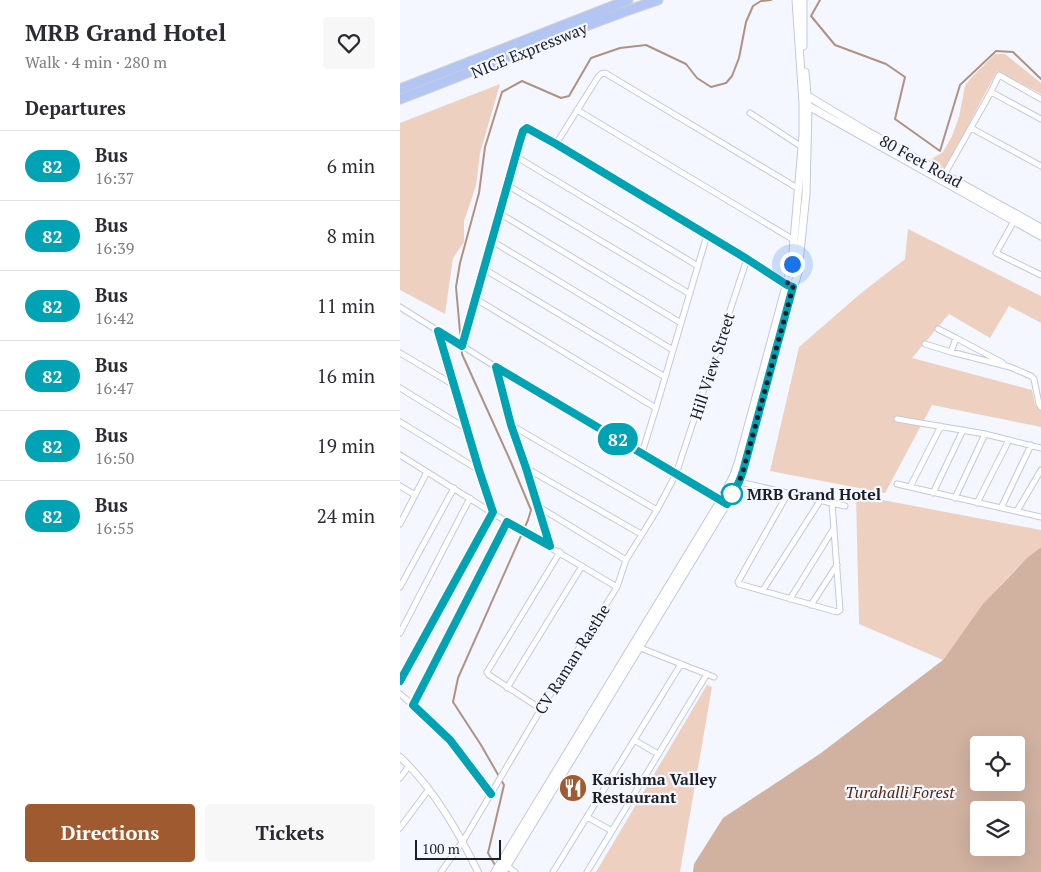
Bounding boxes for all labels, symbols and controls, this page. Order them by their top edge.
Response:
text: MRB Grand Hotel [25,16,226,48]
street label: NICE Expressway [468,16,591,83]
button: heart [323,17,375,69]
text: Walk · 4 min · 280 m [25,51,167,73]
text: Departures [25,95,126,120]
street label: 80 Feet Road [876,129,966,193]
text: Bus [95,142,128,167]
text: 6 min [327,153,375,178]
text: 82 [42,154,63,178]
text: 16:37 [95,167,134,189]
text: Bus [95,212,128,237]
text: 8 min [327,223,375,248]
text: 82 [42,224,63,248]
text: 16:39 [95,237,134,259]
your location [780,252,805,277]
text: Bus [95,282,128,307]
text: 11 min [317,293,375,318]
text: 82 [42,294,63,318]
text: 16:42 [95,307,134,329]
street label: Hill View Street [684,310,740,422]
text: Bus [95,352,128,377]
text: 16 min [317,363,375,388]
text: 82 [42,364,63,388]
text: 16:47 [95,377,134,399]
text: Bus [95,422,128,447]
line badge: 82 [596,423,640,455]
text: 82 [608,427,628,451]
text: 19 min [317,433,375,458]
text: 82 [42,434,63,458]
text: 16:50 [95,447,134,469]
marker: MRB Grand Hotel [721,483,743,505]
place label: MRB Grand Hotel [747,483,881,505]
text: Bus [95,492,128,517]
text: 24 min [317,503,375,528]
text: 82 [42,504,63,528]
text: 16:55 [95,517,134,539]
street label: CV Raman Rasthe [529,600,615,718]
map controls [970,736,1025,856]
button: locate [970,736,1025,791]
place label: Karishma Valley Restaurant [592,768,717,808]
restaurant icon: Karishma Valley Restaurant [558,773,588,803]
park label: Turahalli Forest [845,781,955,803]
button: layers [970,801,1025,856]
button: Directions [25,804,195,862]
button: Tickets [205,804,375,862]
scale bar [415,837,501,860]
text: 100 m [422,839,460,858]

